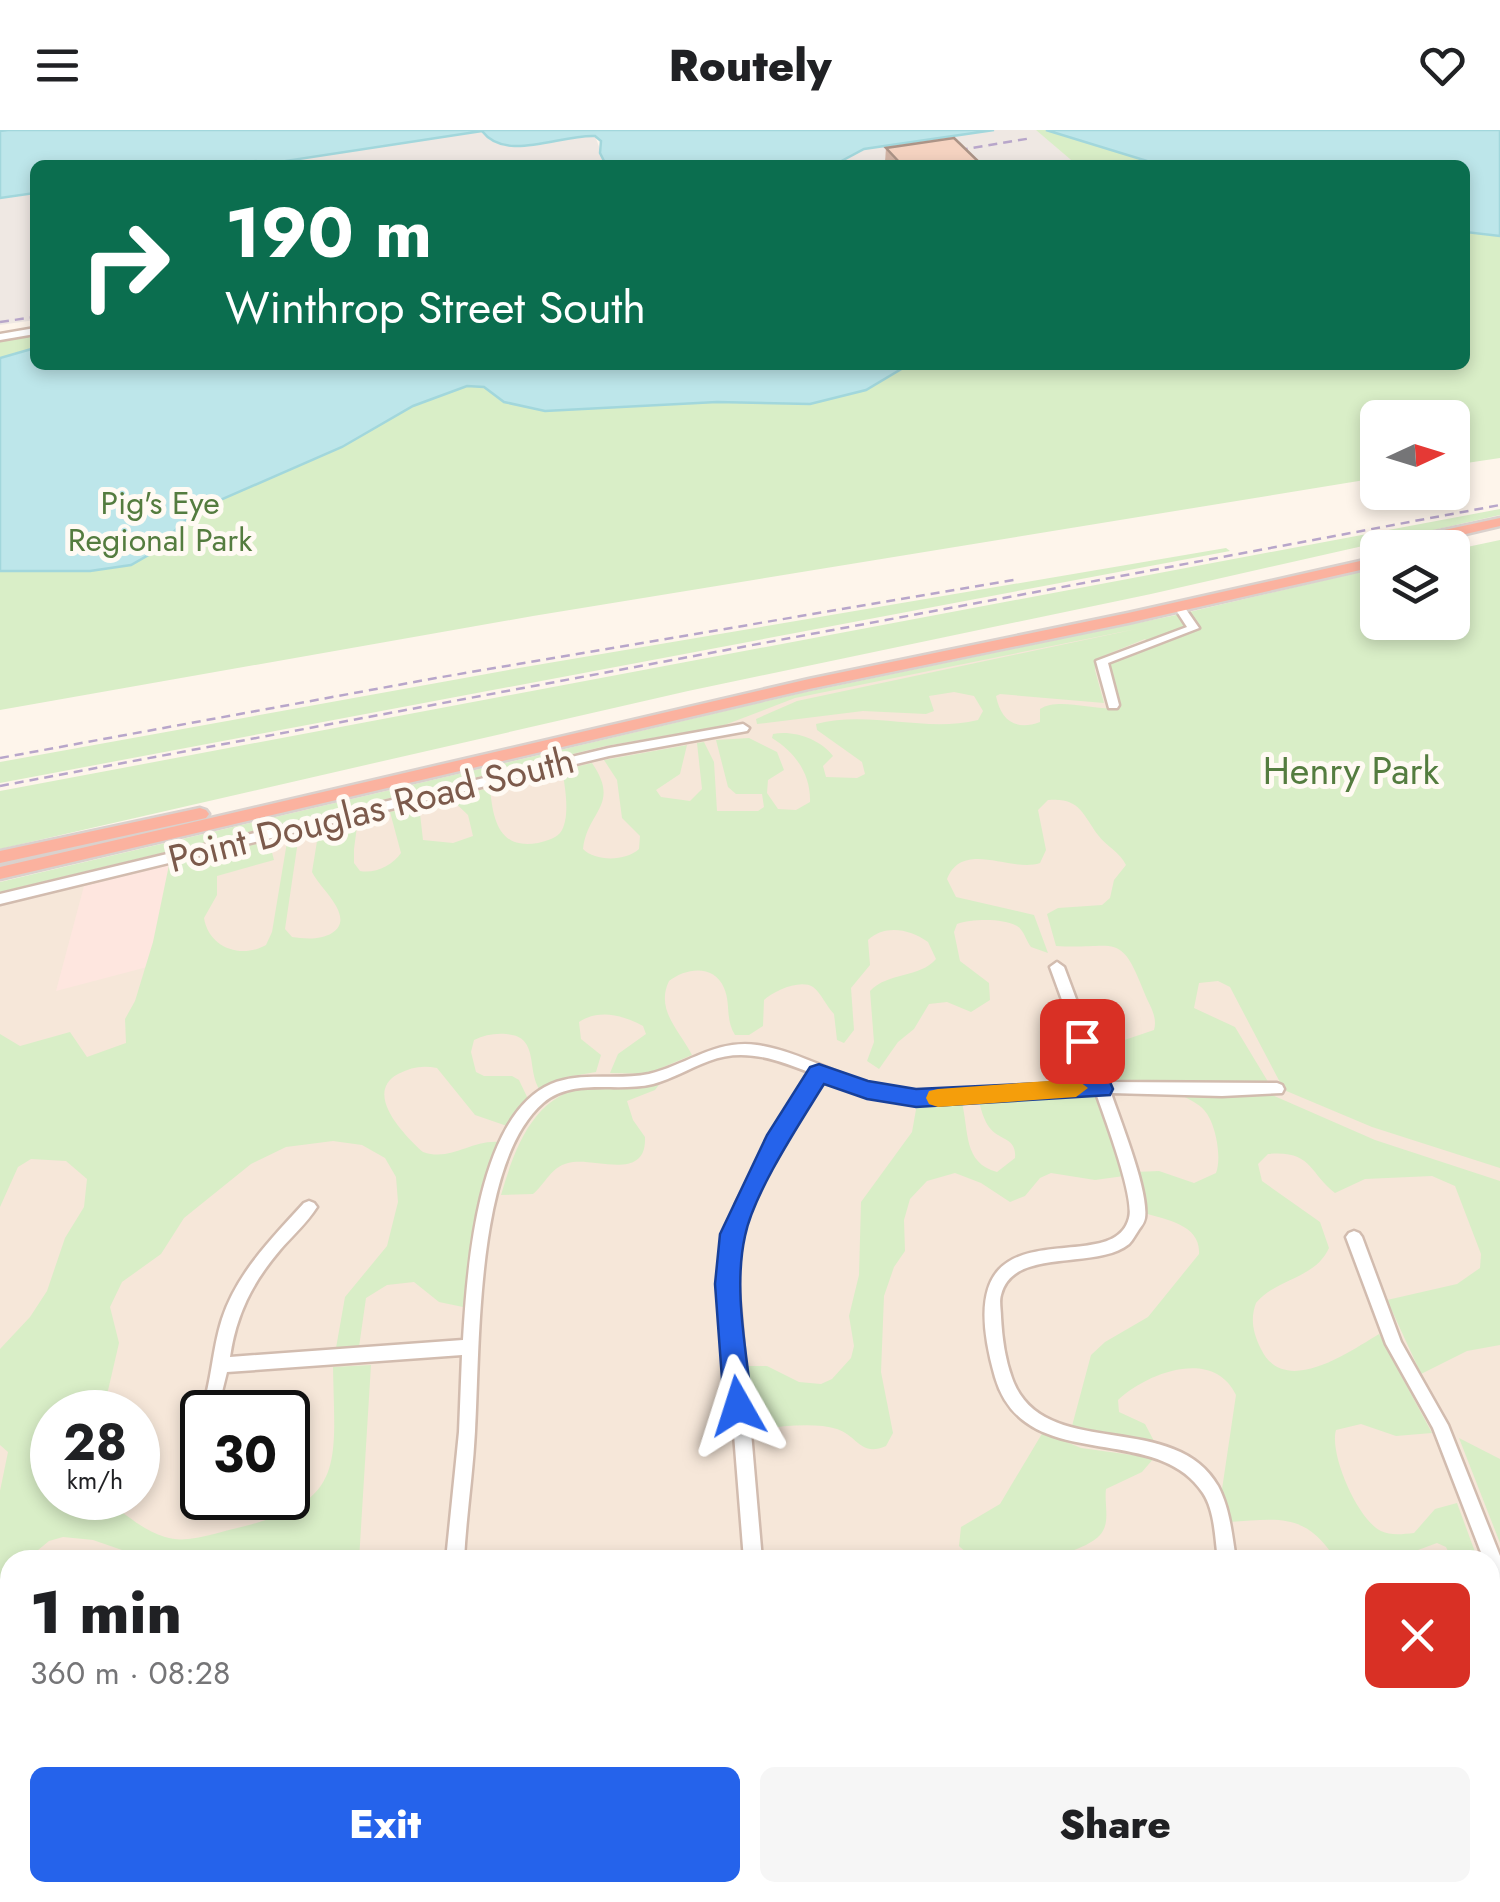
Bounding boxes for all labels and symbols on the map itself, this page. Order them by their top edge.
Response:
north arrow [1360,400,1470,510]
park label: Pig's Eye Regional Park [68,480,253,563]
street label: Point Douglas Road South [162,732,580,886]
park label: Henry Park [1263,743,1440,798]
pin [1040,999,1125,1084]
position arrow [686,1354,790,1458]
speed limit sign: 30 [180,1390,310,1520]

